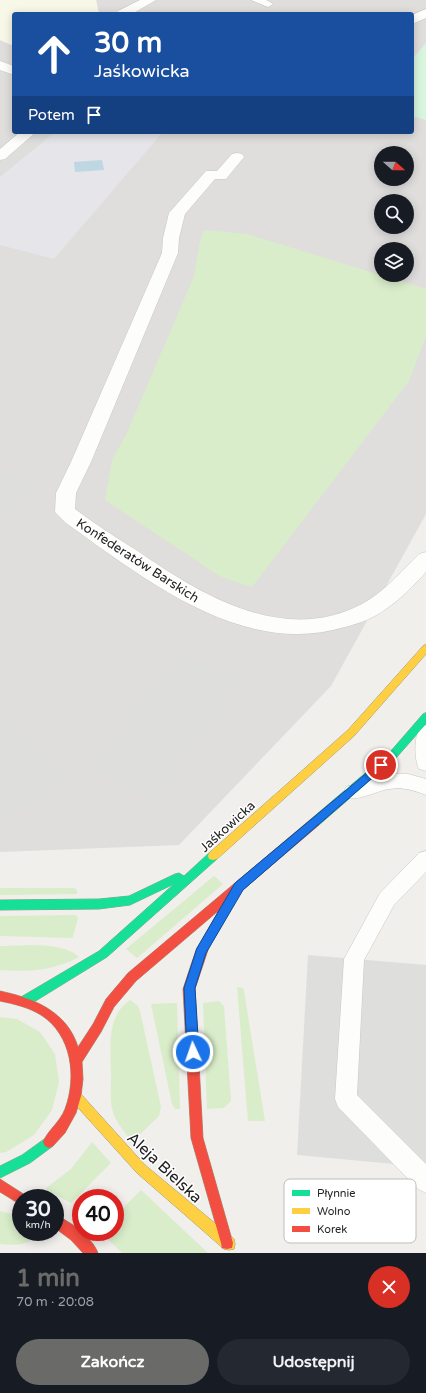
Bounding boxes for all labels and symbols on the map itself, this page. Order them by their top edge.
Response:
north arrow [374,146,414,186]
street label: Konfederatów Barskich [73,515,202,607]
pin [364,748,398,782]
street label: Jaśkowicka [197,798,259,856]
position arrow [172,1031,214,1073]
street label: Aleja Bielska [123,1128,206,1208]
legend [284,1179,416,1243]
text: Płynnie [317,1187,356,1200]
speed limit sign: 40 [72,1189,124,1241]
text: Wolno [317,1205,351,1218]
text: Korek [317,1223,347,1236]

